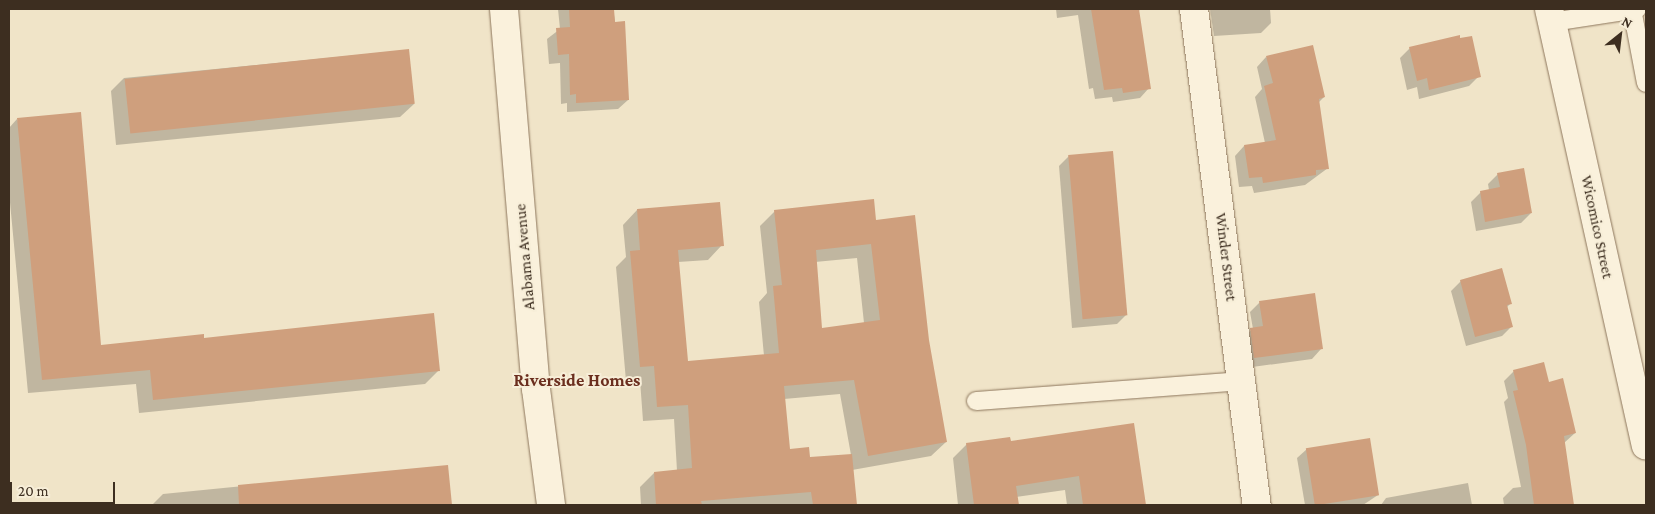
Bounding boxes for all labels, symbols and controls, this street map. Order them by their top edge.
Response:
north arrow [1595,10,1645,60]
text: N [1619,13,1635,31]
street label: Wicomico Street [1577,174,1617,280]
street label: Alabama Avenue [511,203,539,311]
street label: Winder Street [1211,212,1241,302]
district label: Riverside Homes [514,369,640,391]
scale bar [12,472,118,504]
text: 20 m [18,483,49,499]

